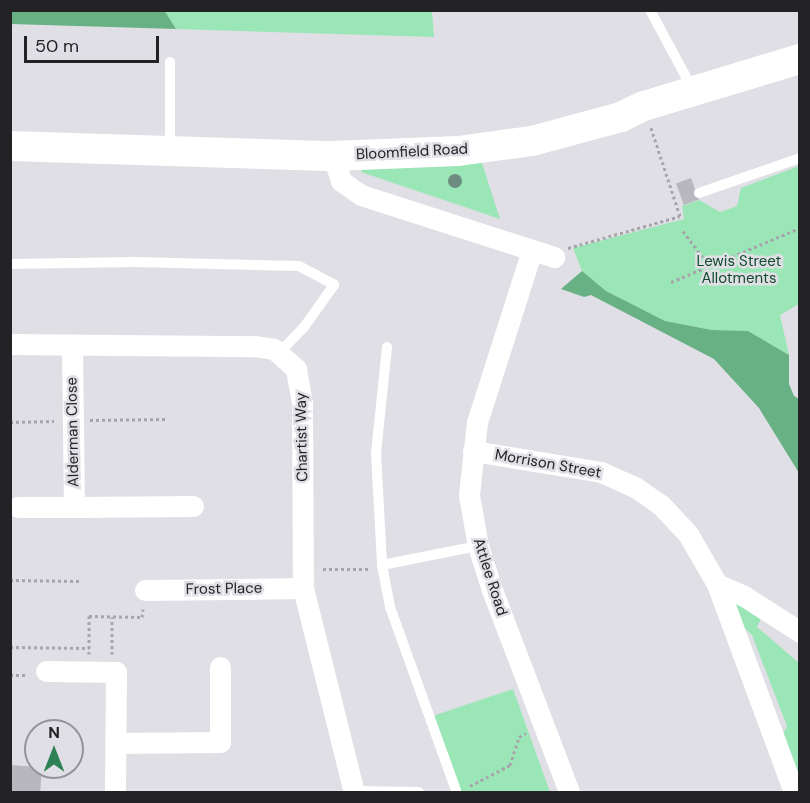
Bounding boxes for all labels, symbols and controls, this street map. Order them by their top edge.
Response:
scale bar [27,24,162,62]
text: 50 m [35,34,79,58]
street label: Bloomfield Road [356,140,468,164]
park label: Lewis Street Allotments [697,252,781,287]
street label: Alderman Close [63,377,83,487]
street label: Chartist Way [292,392,312,482]
street label: Morrison Street [493,446,603,482]
street label: Attlee Road [469,536,511,618]
street label: Frost Place [186,579,262,599]
north arrow [24,719,84,779]
text: N [48,722,60,743]

